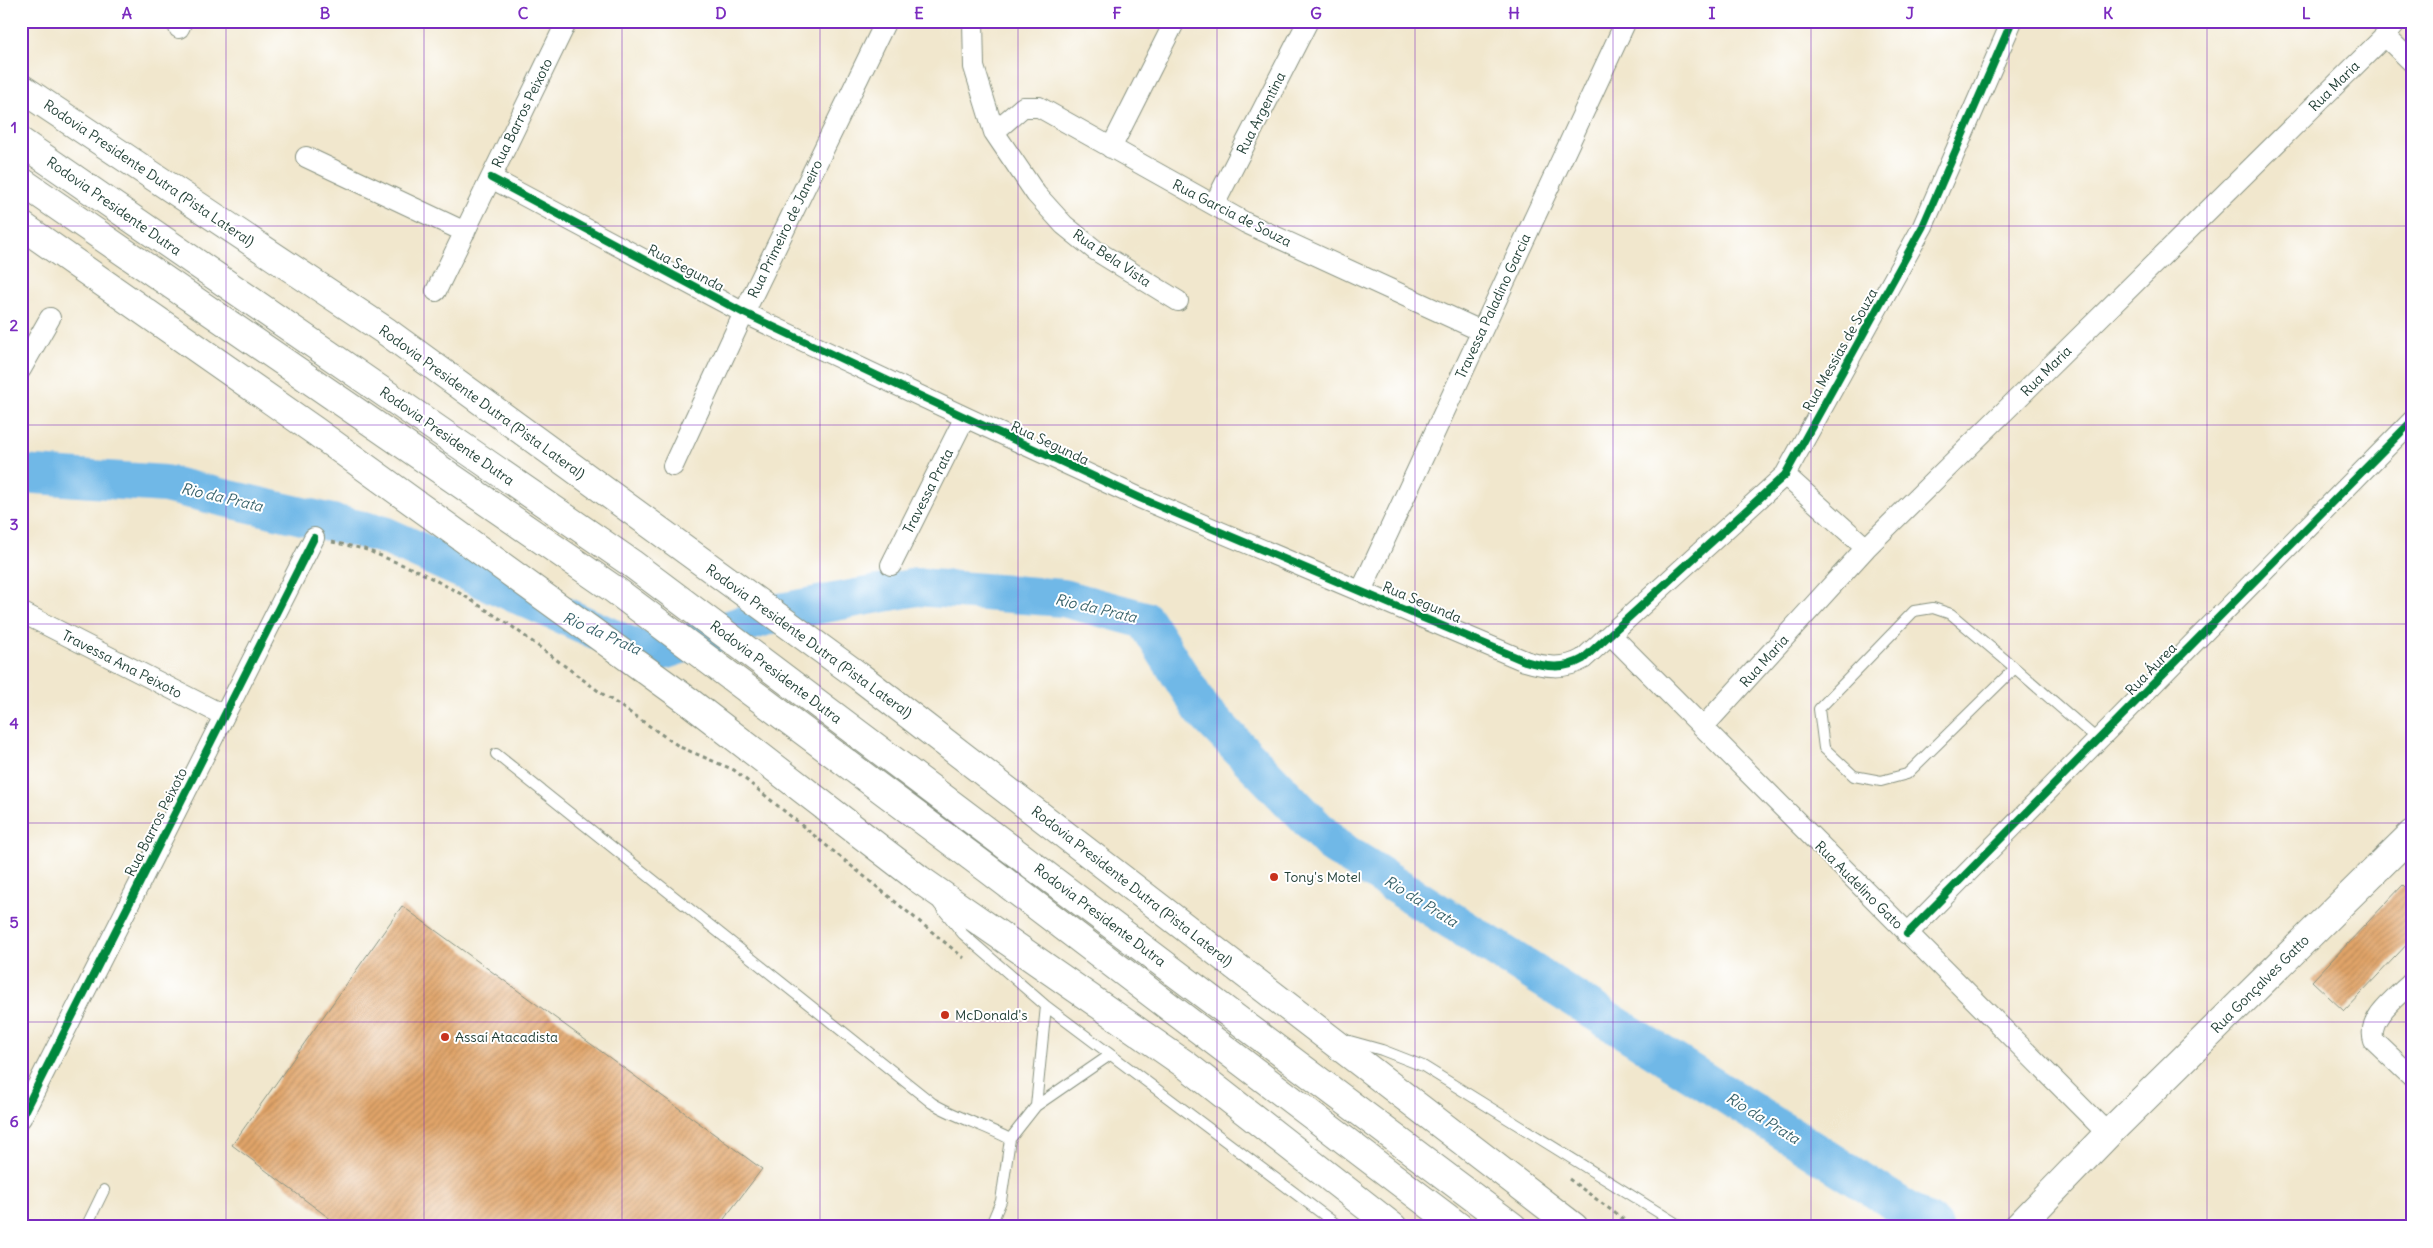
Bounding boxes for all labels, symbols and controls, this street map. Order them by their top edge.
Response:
text: A [122,3,132,23]
text: B [320,3,331,23]
text: C [518,3,529,23]
text: D [715,3,727,23]
text: E [914,3,924,23]
text: F [1112,3,1122,23]
text: G [1310,3,1322,23]
text: H [1508,3,1520,23]
text: I [1709,3,1716,23]
text: J [1906,3,1915,23]
text: K [2103,3,2113,23]
text: L [2302,3,2311,23]
street label: Rua Barros Peixoto [488,55,556,171]
street label: Rua Maria [2305,57,2363,115]
street label: Rua Argentina [1233,69,1289,157]
street label: Rodovia Presidente Dutra (Pista Lateral) [41,96,257,250]
text: 1 [11,117,17,137]
street label: Rodovia Presidente Dutra [44,153,184,259]
street label: Rua Primeiro de Janeiro [744,157,826,301]
street label: Rua Garcia de Souza [1170,175,1294,251]
street label: Rua Bela Vista [1069,225,1155,291]
street label: Travessa Paladino Garcia [1451,231,1535,381]
street label: Rua Segunda [645,240,727,296]
street label: Rua Messias de Souza [1799,285,1881,415]
text: 2 [10,315,19,335]
street label: Rodovia Presidente Dutra (Pista Lateral) [376,322,588,482]
street label: Rua Maria [2017,342,2075,400]
street label: Rodovia Presidente Dutra [377,383,517,489]
street label: Rua Segunda [1008,417,1092,469]
street label: Travessa Prata [899,445,957,537]
water label: Rio da Prata [179,478,266,516]
text: 3 [9,514,19,534]
street label: Rodovia Presidente Dutra (Pista Lateral) [703,561,915,721]
street label: Rua Segunda [1380,577,1464,627]
water label: Rio da Prata [1053,589,1140,627]
water label: Rio da Prata [560,607,645,659]
street label: Rodovia Presidente Dutra [707,617,845,727]
street label: Travessa Ana Peixoto [59,626,185,702]
street label: Rua Maria [1736,631,1792,691]
street label: Rua Áurea [2122,639,2180,699]
text: 4 [9,713,19,733]
street label: Rua Barros Peixoto [121,764,191,879]
street label: Rodovia Presidente Dutra (Pista Lateral) [1028,802,1236,970]
street label: Rua Audelino Gato [1811,837,1907,933]
street label: Rodovia Presidente Dutra [1031,860,1169,970]
place label: Tony's Motel [1284,868,1361,886]
marker: Tony's Motel [1268,871,1280,883]
water label: Rio da Prata [1381,871,1462,932]
text: 5 [9,912,19,932]
street label: Rua Gonçalves Gatto [2207,931,2313,1037]
place label: McDonald's [955,1006,1028,1024]
marker: McDonald's [939,1009,951,1021]
place label: Assaí Atacadista [455,1028,558,1046]
marker: Assaí Atacadista [439,1031,451,1043]
water label: Rio da Prata [1723,1088,1804,1149]
text: 6 [9,1111,19,1131]

